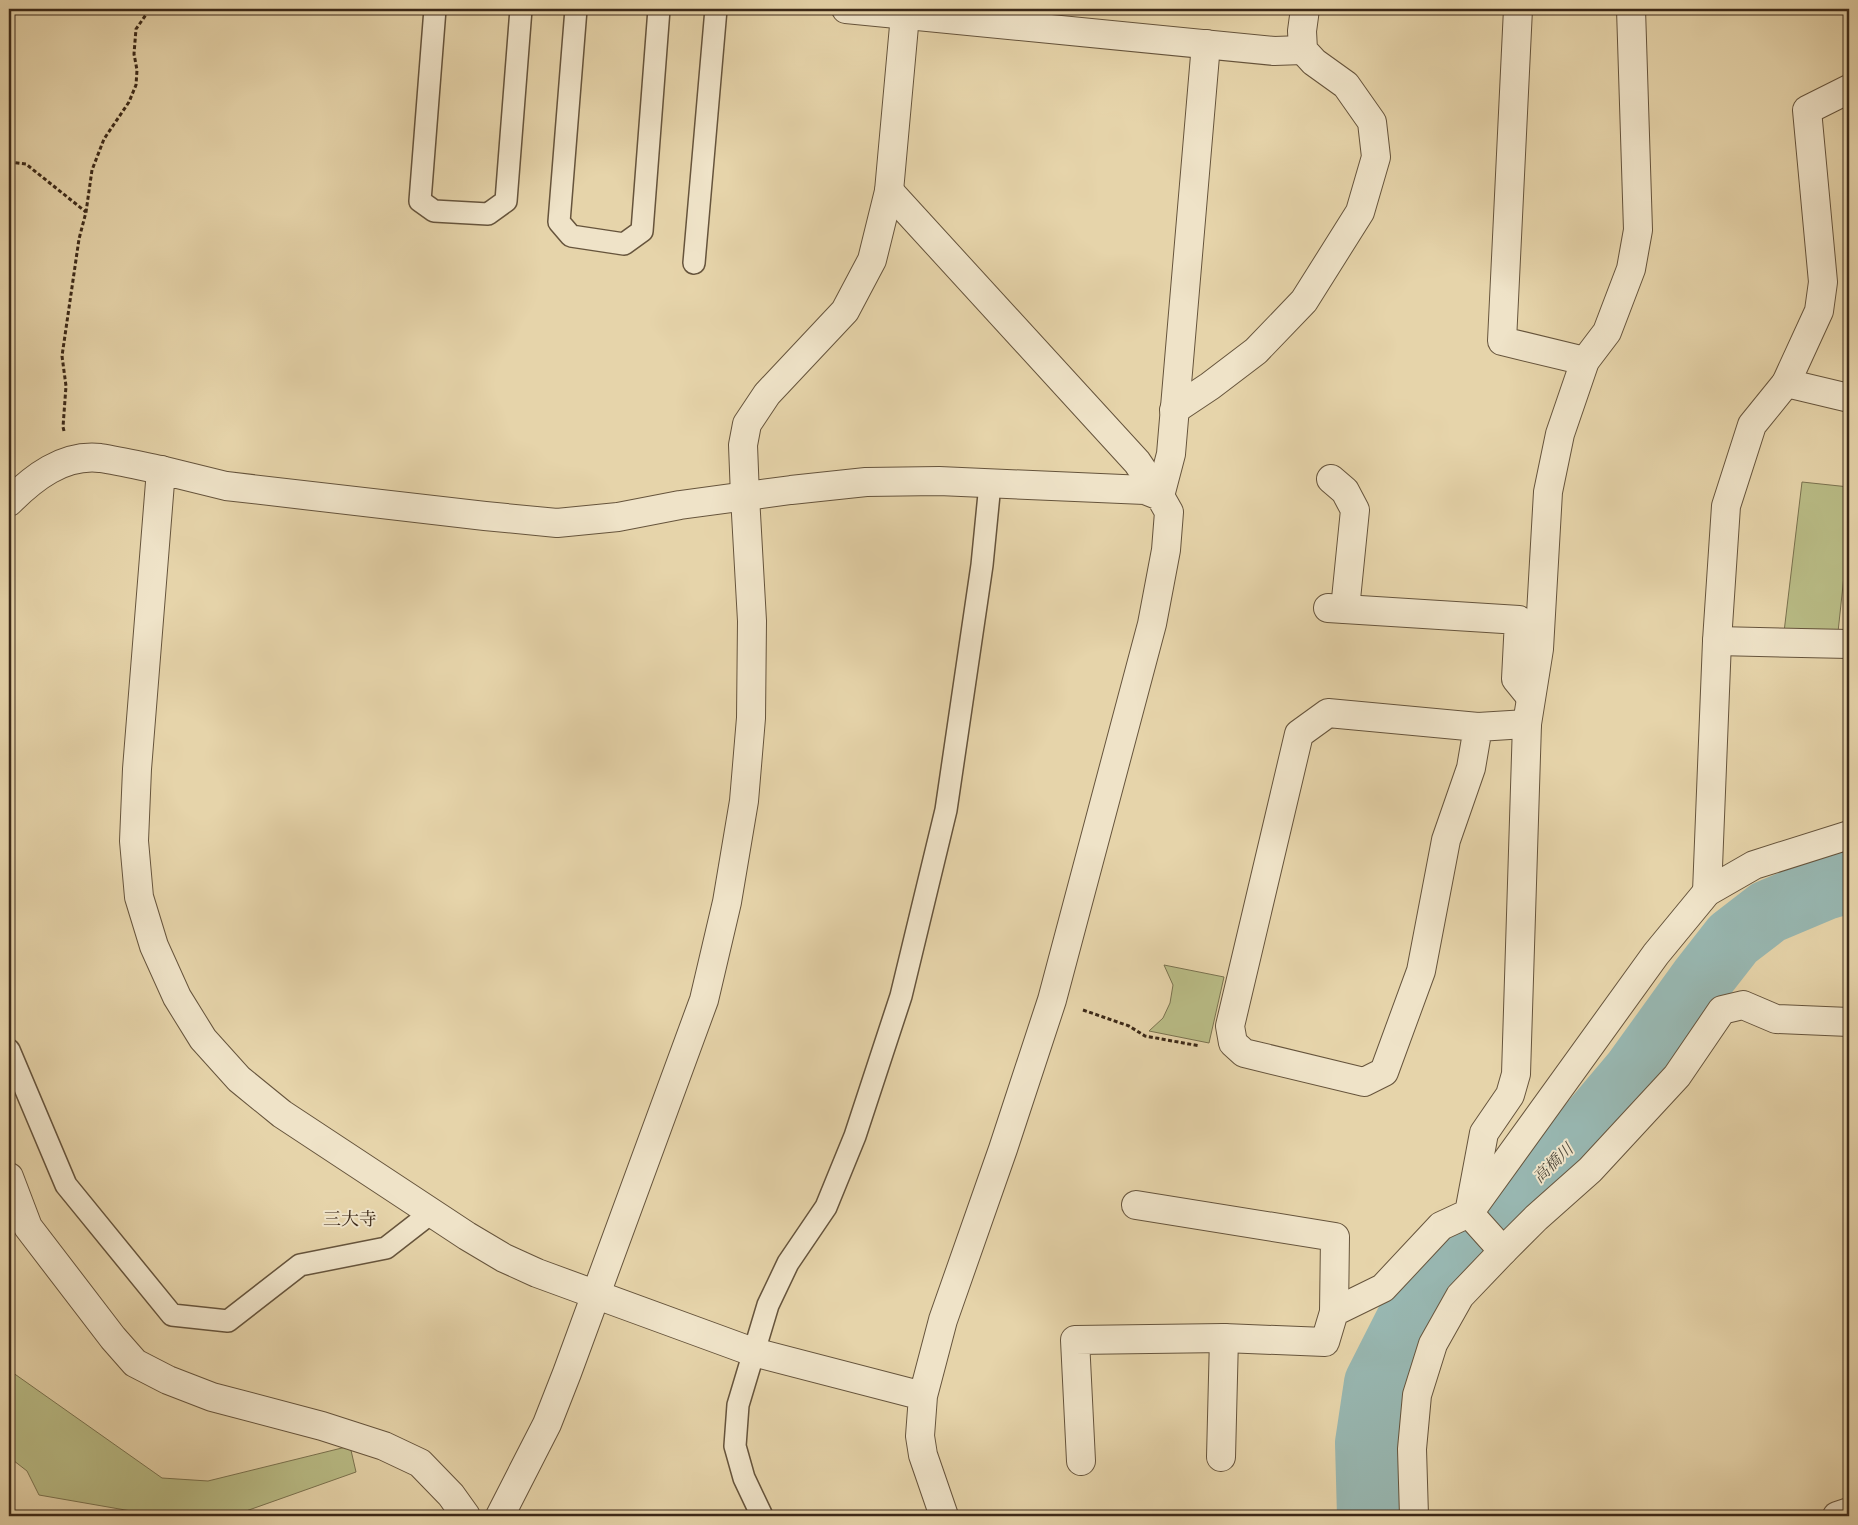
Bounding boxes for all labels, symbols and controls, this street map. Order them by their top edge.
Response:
water label: 高橋川 [1529,1138,1578,1187]
district label: 三大寺 [323,1209,377,1230]

